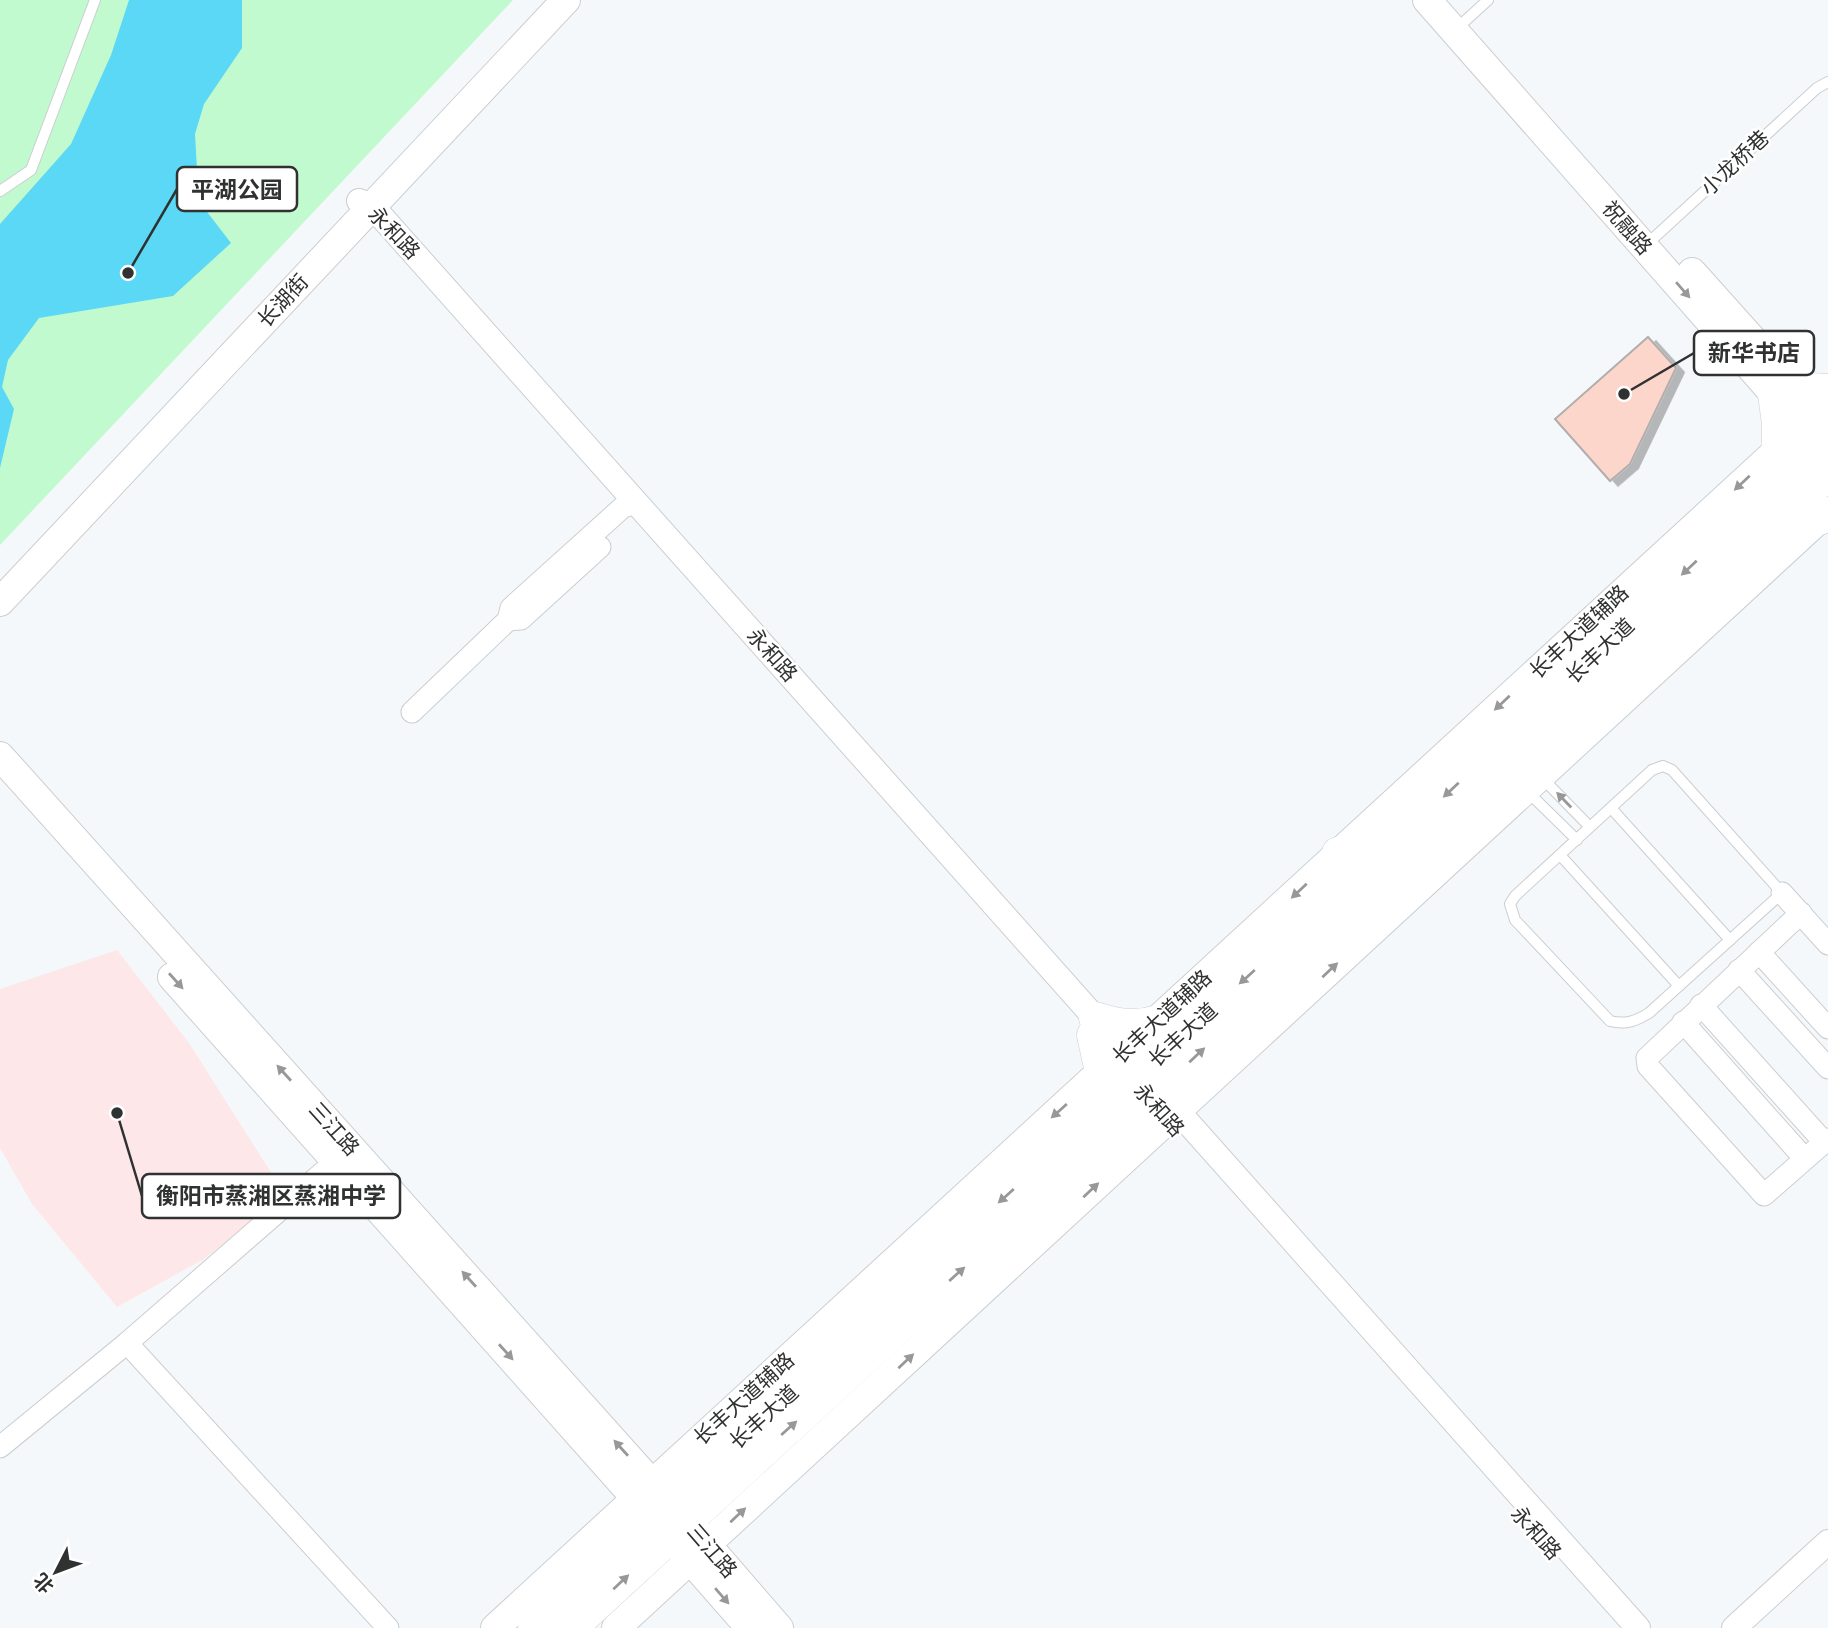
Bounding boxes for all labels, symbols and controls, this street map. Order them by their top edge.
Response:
street label: 小龙桥巷 [1695,125,1775,201]
callout: 平湖公园 [177,167,297,211]
text: 平湖公园 [191,176,283,204]
street label: 祝融路 [1597,196,1657,260]
street label: 永和路 [363,201,425,265]
street label: 长湖街 [252,269,314,333]
one-way arrow [1674,281,1690,298]
callout: 新华书店 [1694,331,1814,375]
text: 新华书店 [1708,339,1800,367]
one-way arrow [1733,475,1751,491]
one-way arrow [1681,559,1698,575]
street label: 长丰大道辅路 [1524,580,1634,684]
street label: 长丰大道 [1561,613,1639,689]
street label: 永和路 [741,623,803,687]
one-way arrow [1494,695,1511,711]
one-way arrow [1442,782,1460,798]
one-way arrow [1556,792,1572,809]
one-way arrow [1290,882,1307,899]
one-way arrow [1321,962,1338,978]
street label: 长丰大道辅路 [1107,965,1217,1069]
one-way arrow [1239,968,1256,984]
one-way arrow [167,972,183,989]
street label: 长丰大道 [1143,998,1223,1072]
one-way arrow [1188,1047,1205,1063]
one-way arrow [276,1064,292,1082]
street label: 永和路 [1128,1078,1190,1142]
street label: 三江路 [303,1097,365,1161]
one-way arrow [1051,1103,1068,1119]
callout: 衡阳市蒸湘区蒸湘中学 [142,1174,400,1218]
text: 衡阳市蒸湘区蒸湘中学 [156,1182,386,1210]
one-way arrow [1082,1183,1099,1199]
one-way arrow [997,1188,1015,1204]
one-way arrow [948,1267,965,1283]
one-way arrow [461,1271,477,1288]
one-way arrow [498,1343,514,1361]
street label: 长丰大道辅路 [689,1347,799,1451]
one-way arrow [897,1353,915,1369]
street label: 长丰大道 [724,1380,804,1454]
one-way arrow [780,1420,798,1436]
one-way arrow [613,1440,629,1457]
street label: 永和路 [1505,1501,1567,1565]
one-way arrow [729,1508,746,1524]
street label: 三江路 [682,1519,742,1583]
north arrow [21,1537,91,1607]
text: 北 [29,1568,59,1598]
one-way arrow [612,1574,629,1590]
one-way arrow [714,1587,730,1605]

